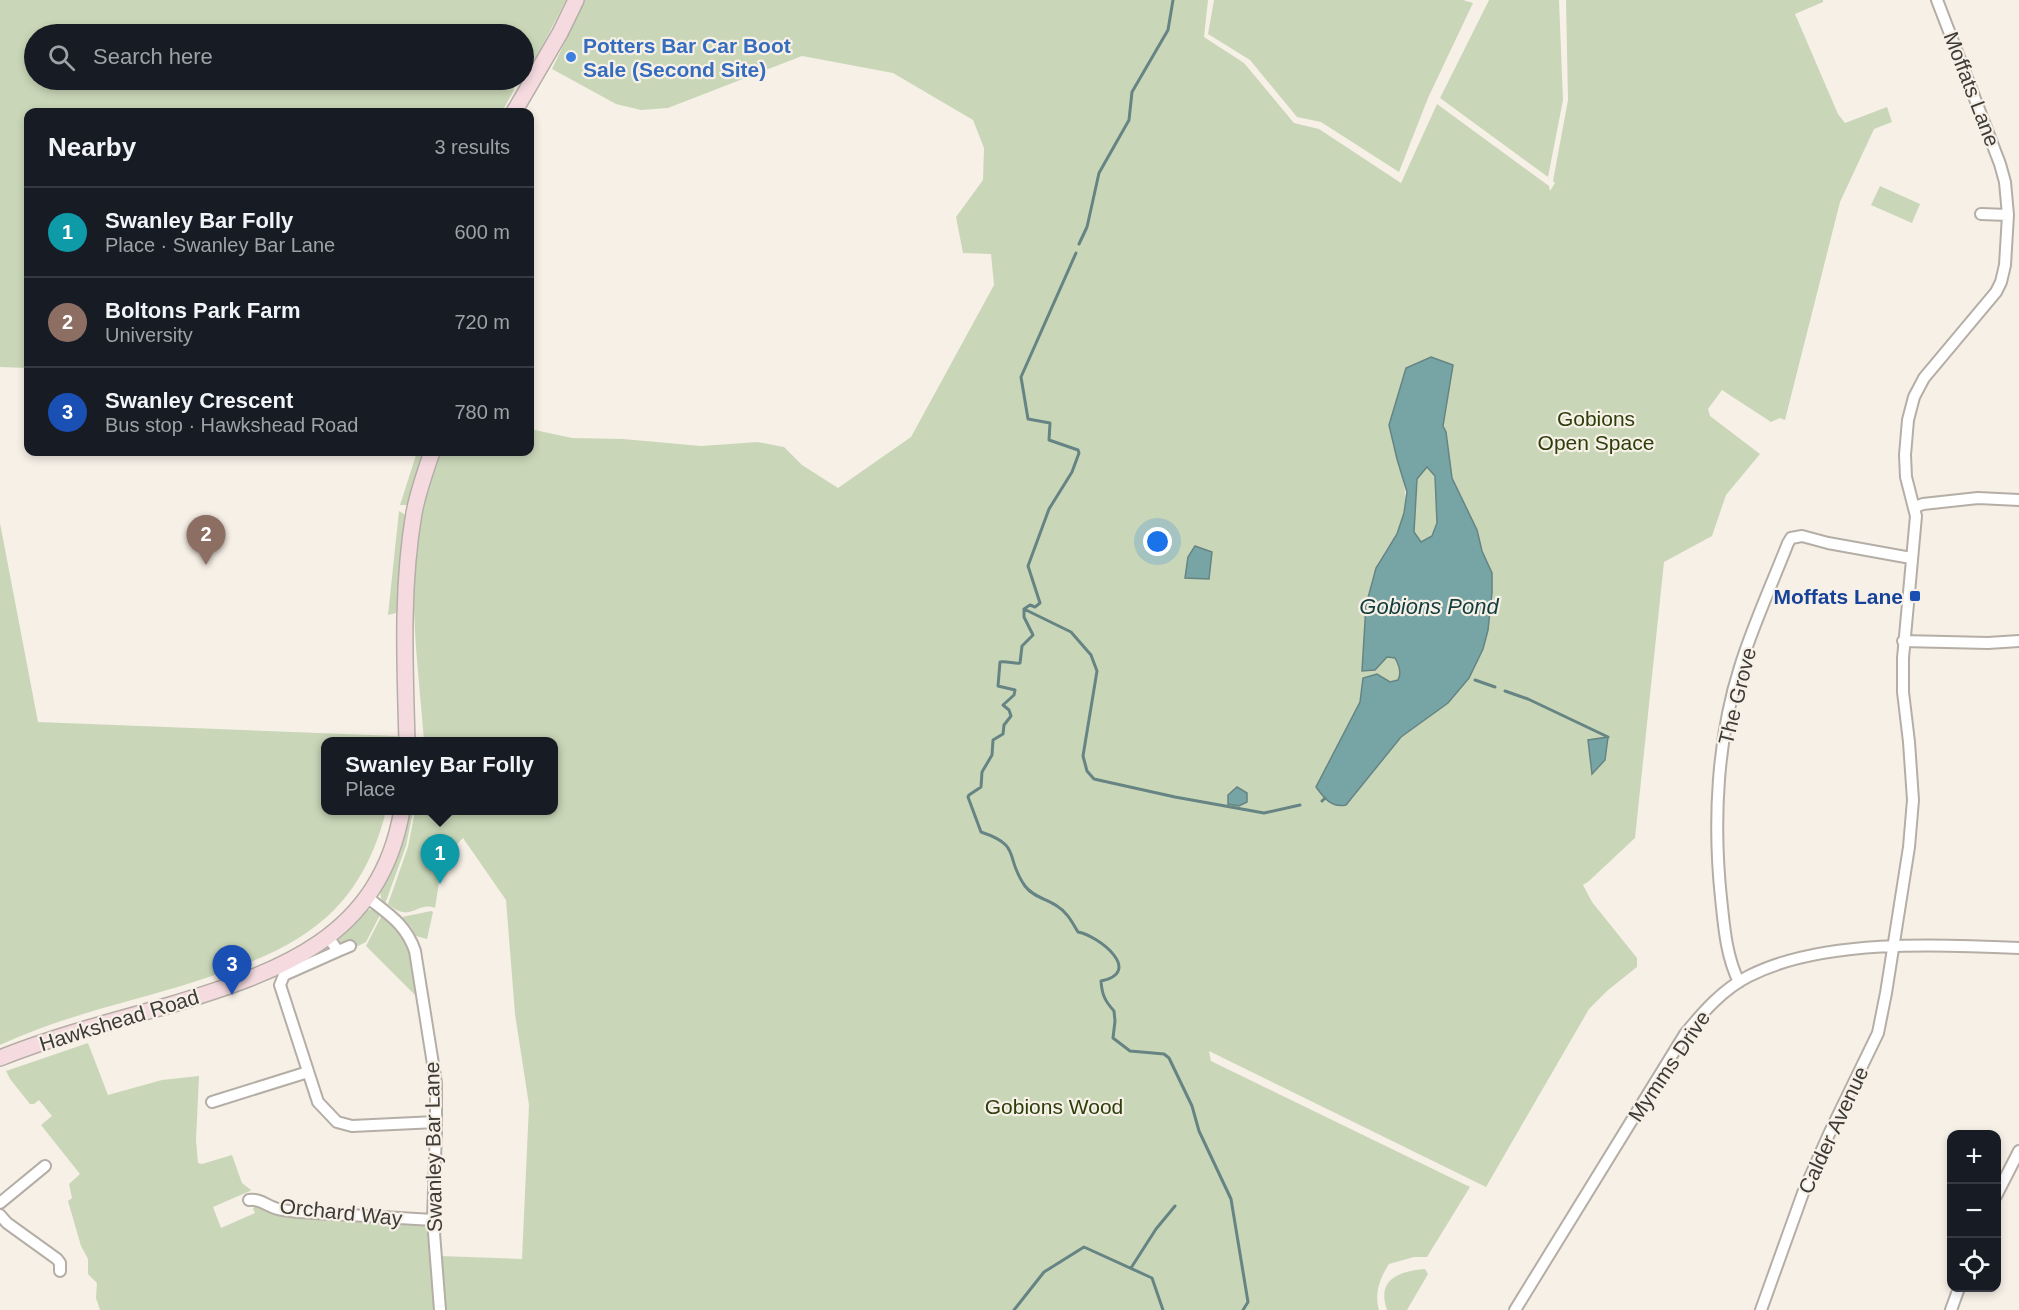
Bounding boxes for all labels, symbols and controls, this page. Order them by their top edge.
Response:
search box [24,24,534,90]
street label: Moffats Lane [1940,28,2004,150]
place label: Potters Bar Car Boot Sale (Second Site) [583,34,791,81]
icon: search [45,41,78,74]
text: Search here [93,44,213,69]
marker: Potters Bar Car Boot Sale (Second Site) [564,50,578,64]
text: Nearby [48,132,136,162]
text: 3 results [434,136,510,158]
text: Swanley Bar Folly [105,208,293,233]
text: 1 [62,221,73,243]
text: 600 m [454,221,510,243]
text: Place · Swanley Bar Lane [105,234,335,256]
text: Boltons Park Farm [105,298,301,323]
text: 2 [62,311,73,333]
text: 720 m [454,311,510,333]
text: University [105,324,193,346]
text: Swanley Crescent [105,388,293,413]
text: 3 [62,401,73,423]
text: 780 m [454,401,510,423]
park label: Gobions Open Space [1538,407,1654,454]
text: Bus stop · Hawkshead Road [105,414,358,436]
pin: 2 [186,516,226,565]
your location [1143,527,1172,556]
place label: Moffats Lane [1773,585,1903,608]
marker: Moffats Lane [1908,589,1922,603]
water label: Gobions Pond [1359,594,1499,619]
street label: The Grove [1714,645,1760,747]
popup [321,737,558,815]
text: Swanley Bar Folly [345,752,534,777]
text: Place [345,778,395,800]
pin: 1 [420,834,460,884]
pin: 3 [212,946,252,995]
street label: Hawkshead Road [36,985,202,1055]
street label: Mymms Drive [1624,1006,1714,1126]
street label: Swanley Bar Lane [420,1062,446,1232]
street label: Calder Avenue [1794,1063,1872,1197]
park label: Gobions Wood [985,1095,1123,1118]
map controls [1947,1130,2001,1292]
button: + [1947,1130,2001,1184]
button: − [1947,1184,2001,1238]
street label: Orchard Way [279,1194,404,1230]
button: locate [1947,1238,2001,1292]

